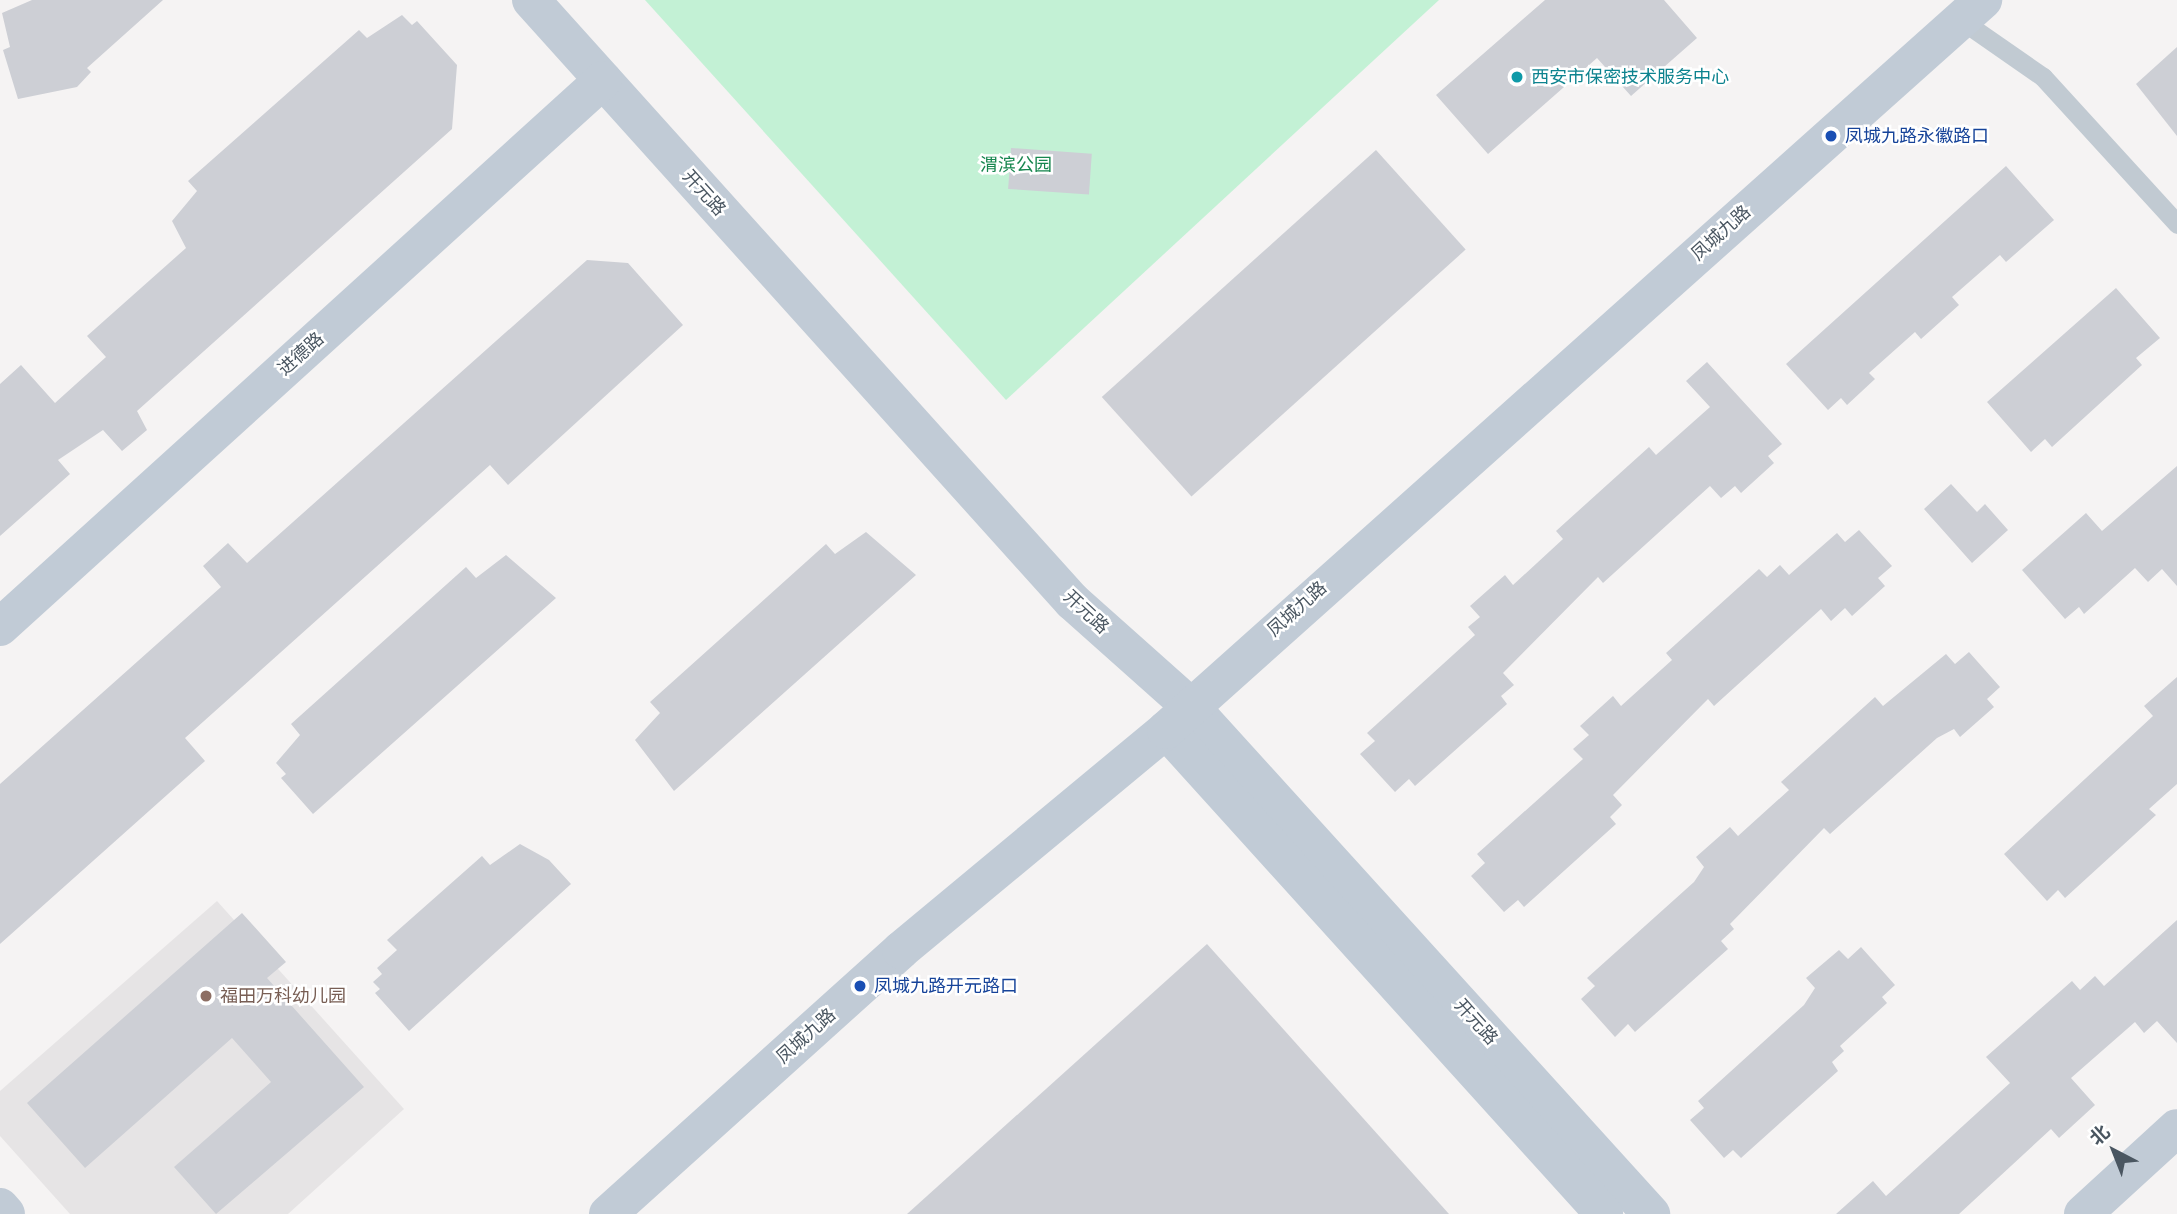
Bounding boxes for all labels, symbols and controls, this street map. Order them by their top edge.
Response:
place label: 西安市保密技术服务中心 [1531,66,1729,88]
marker: 西安市保密技术服务中心 [1509,69,1525,85]
place label: 凤城九路永徽路口 [1845,125,1989,147]
marker: 凤城九路永徽路口 [1823,128,1839,144]
park label: 渭滨公园 [980,154,1052,176]
street label: 开元路 [678,166,730,220]
street label: 凤城九路 [1687,201,1755,265]
street label: 进德路 [274,328,328,380]
street label: 凤城九路 [1263,577,1331,641]
street label: 开元路 [1059,586,1113,638]
place label: 凤城九路开元路口 [874,975,1018,997]
marker: 凤城九路开元路口 [852,978,868,994]
place label: 福田万科幼儿园 [220,985,346,1007]
marker: 福田万科幼儿园 [198,988,214,1004]
street label: 开元路 [1450,995,1502,1049]
street label: 凤城九路 [772,1004,840,1068]
north arrow [2079,1116,2149,1186]
text: 北 [2084,1119,2116,1151]

